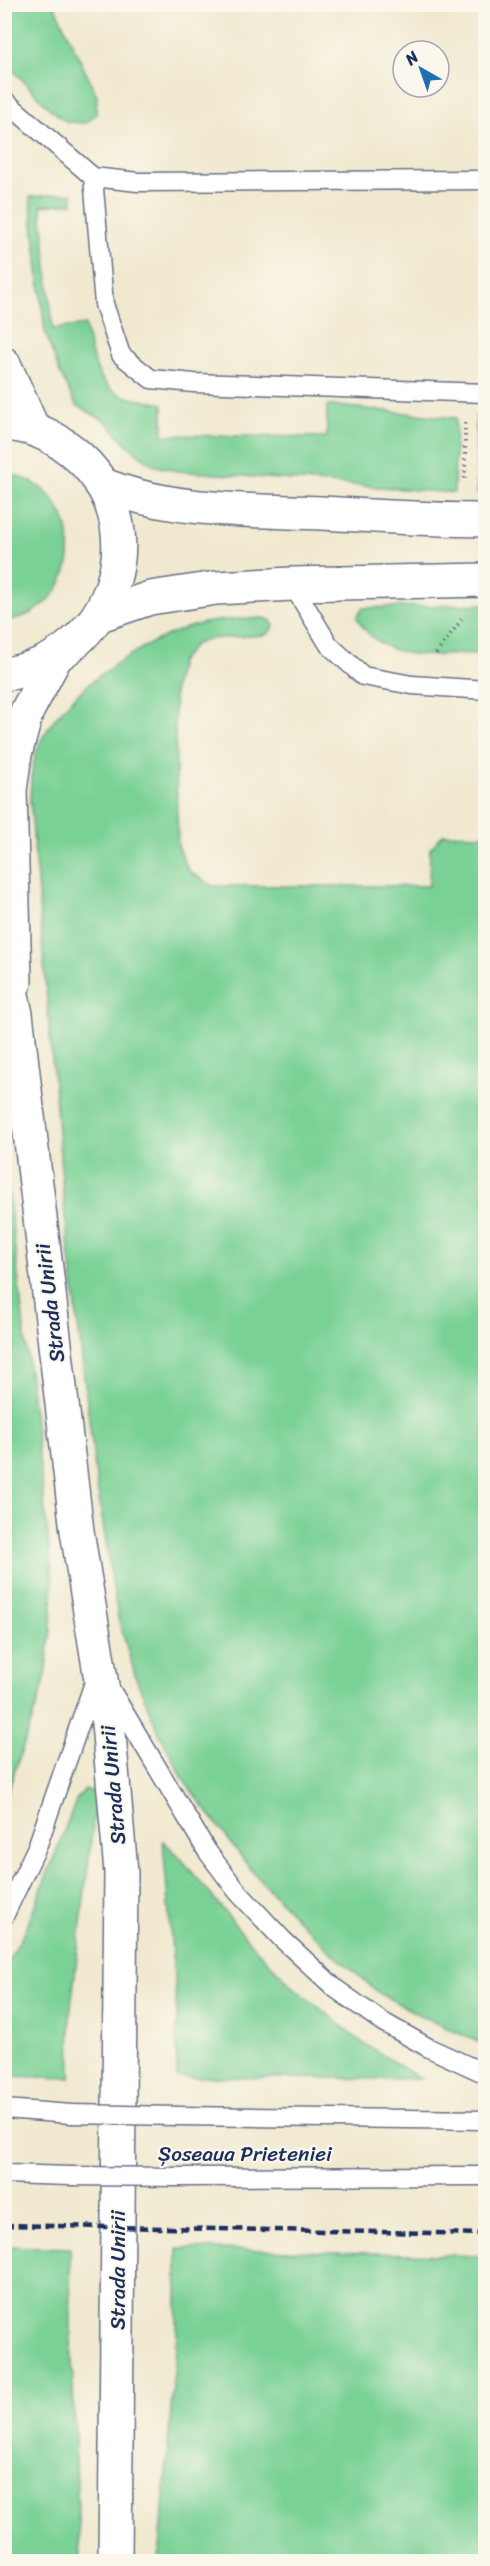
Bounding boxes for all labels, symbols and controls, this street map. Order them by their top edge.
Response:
north arrow [391,39,451,99]
text: N [397,43,426,73]
street label: Strada Unirii [24,1240,76,1365]
street label: Strada Unirii [89,1722,137,1846]
street label: Șoseaua Prieteniei [158,2135,333,2173]
street label: Strada Unirii [99,2209,137,2330]

